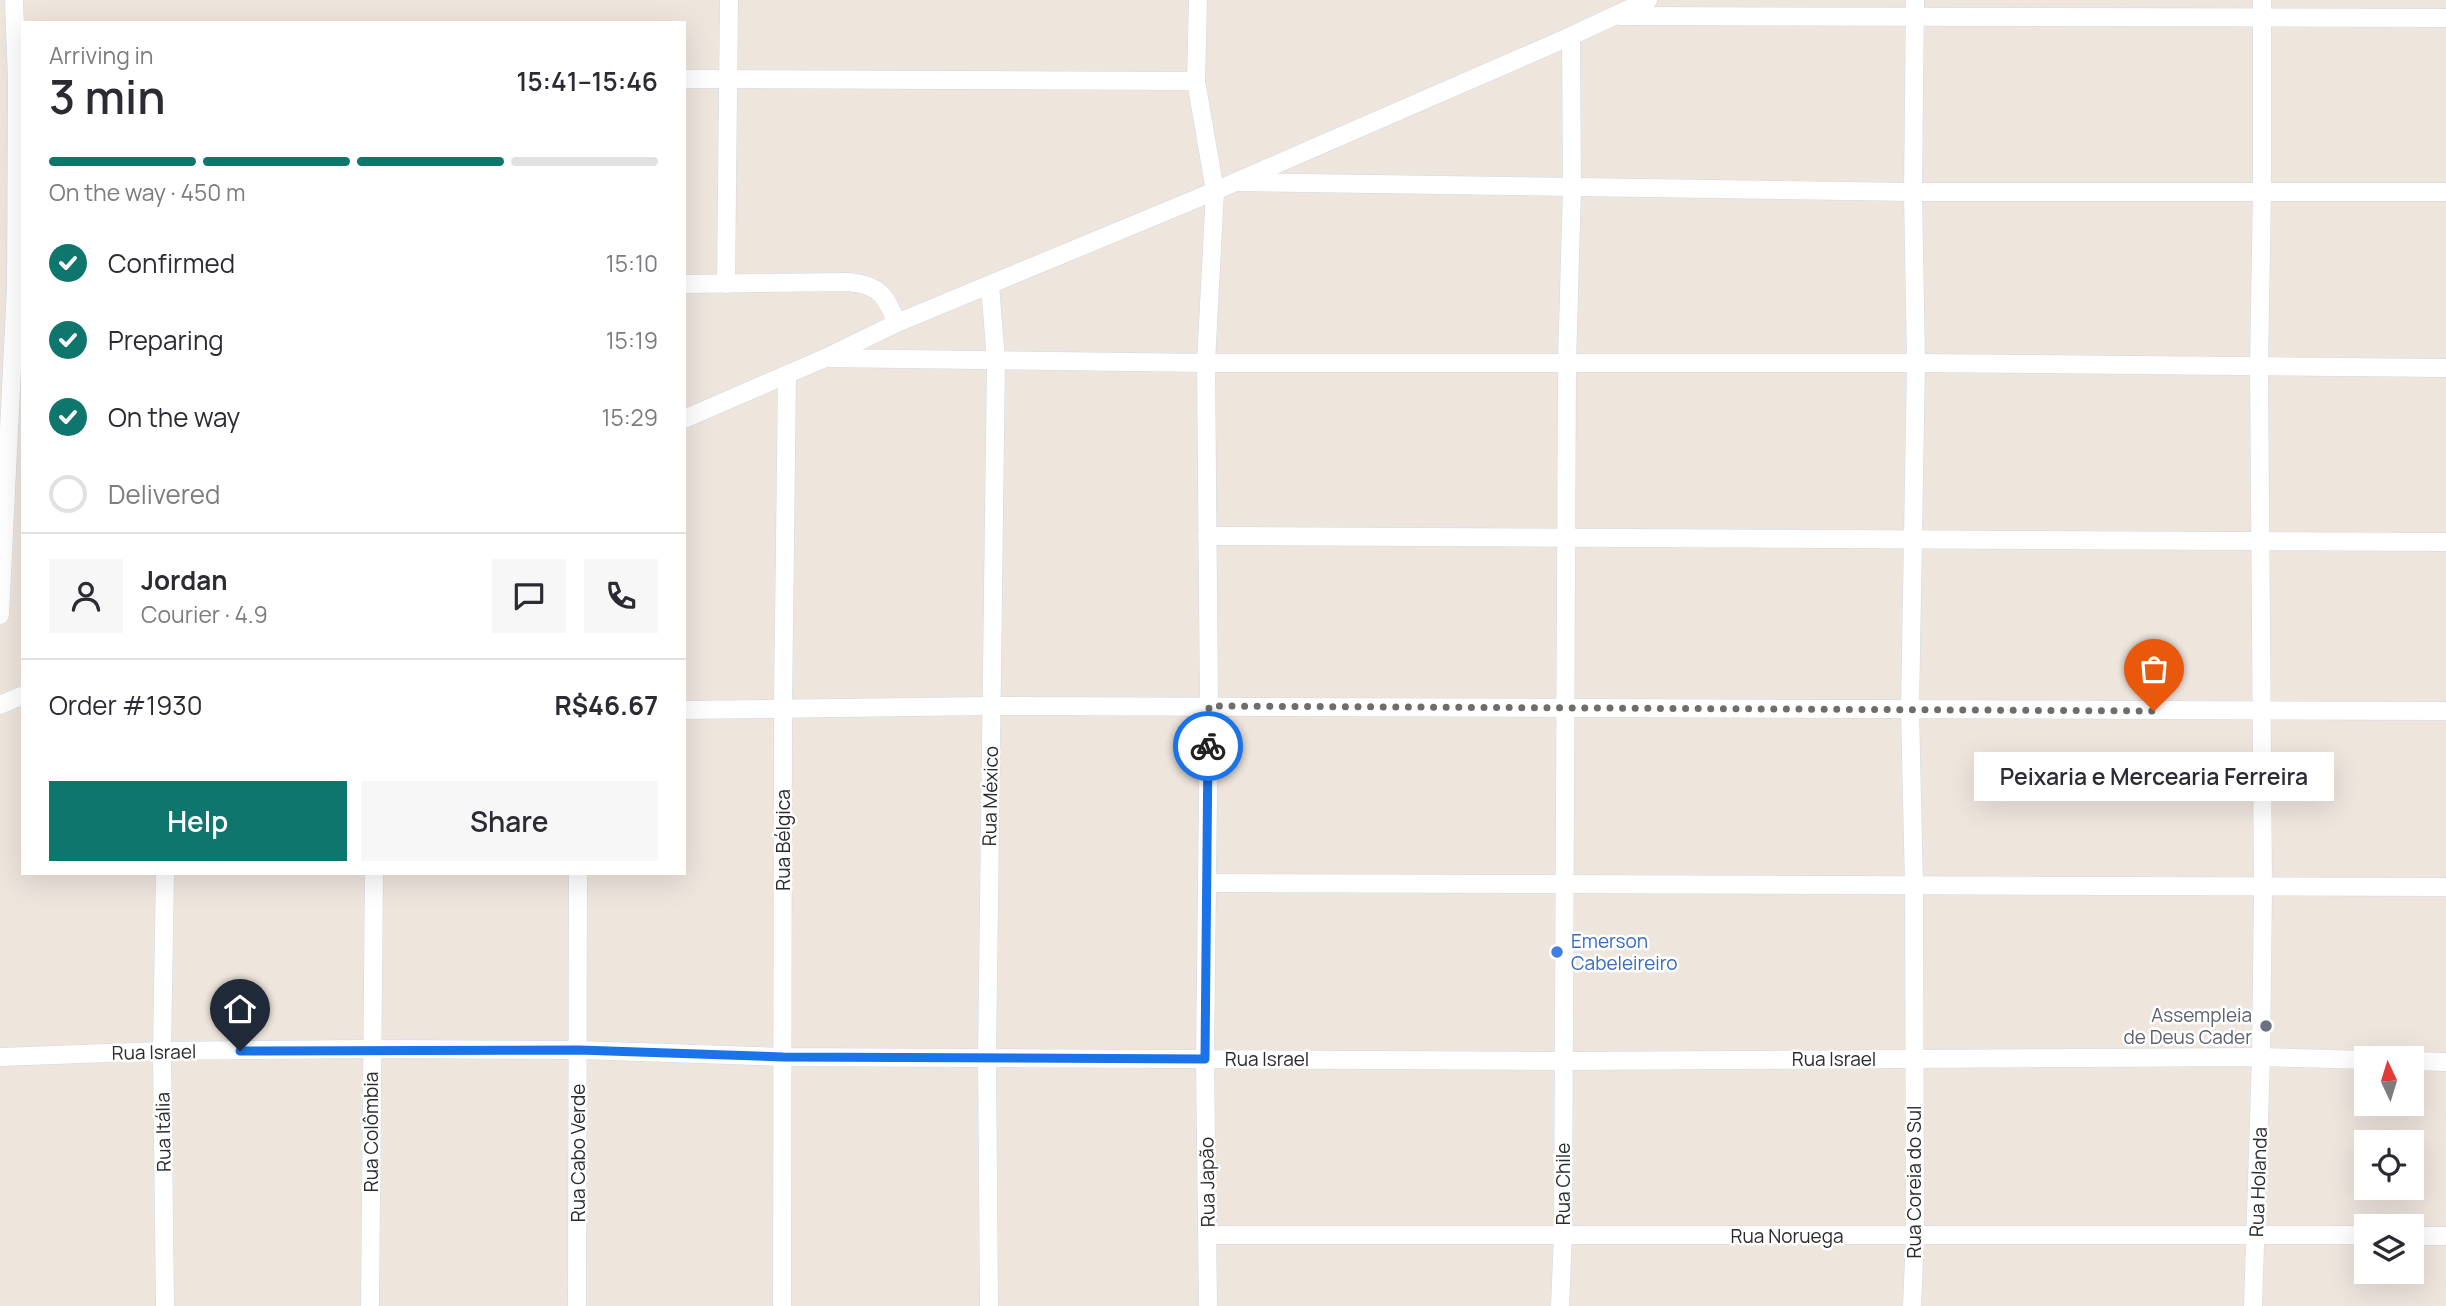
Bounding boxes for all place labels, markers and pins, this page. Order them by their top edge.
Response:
pin [2124,639,2184,711]
callout: Peixaria e Mercearia Ferreira [1974,753,2334,802]
place label: Emerson Cabeleireiro [1571,928,1678,976]
marker: Emerson Cabeleireiro [1549,944,1565,960]
pin [210,979,270,1051]
place label: Assempleia de Deus Cader [2124,1002,2252,1050]
marker: Assempleia de Deus Cader [2258,1018,2274,1034]

